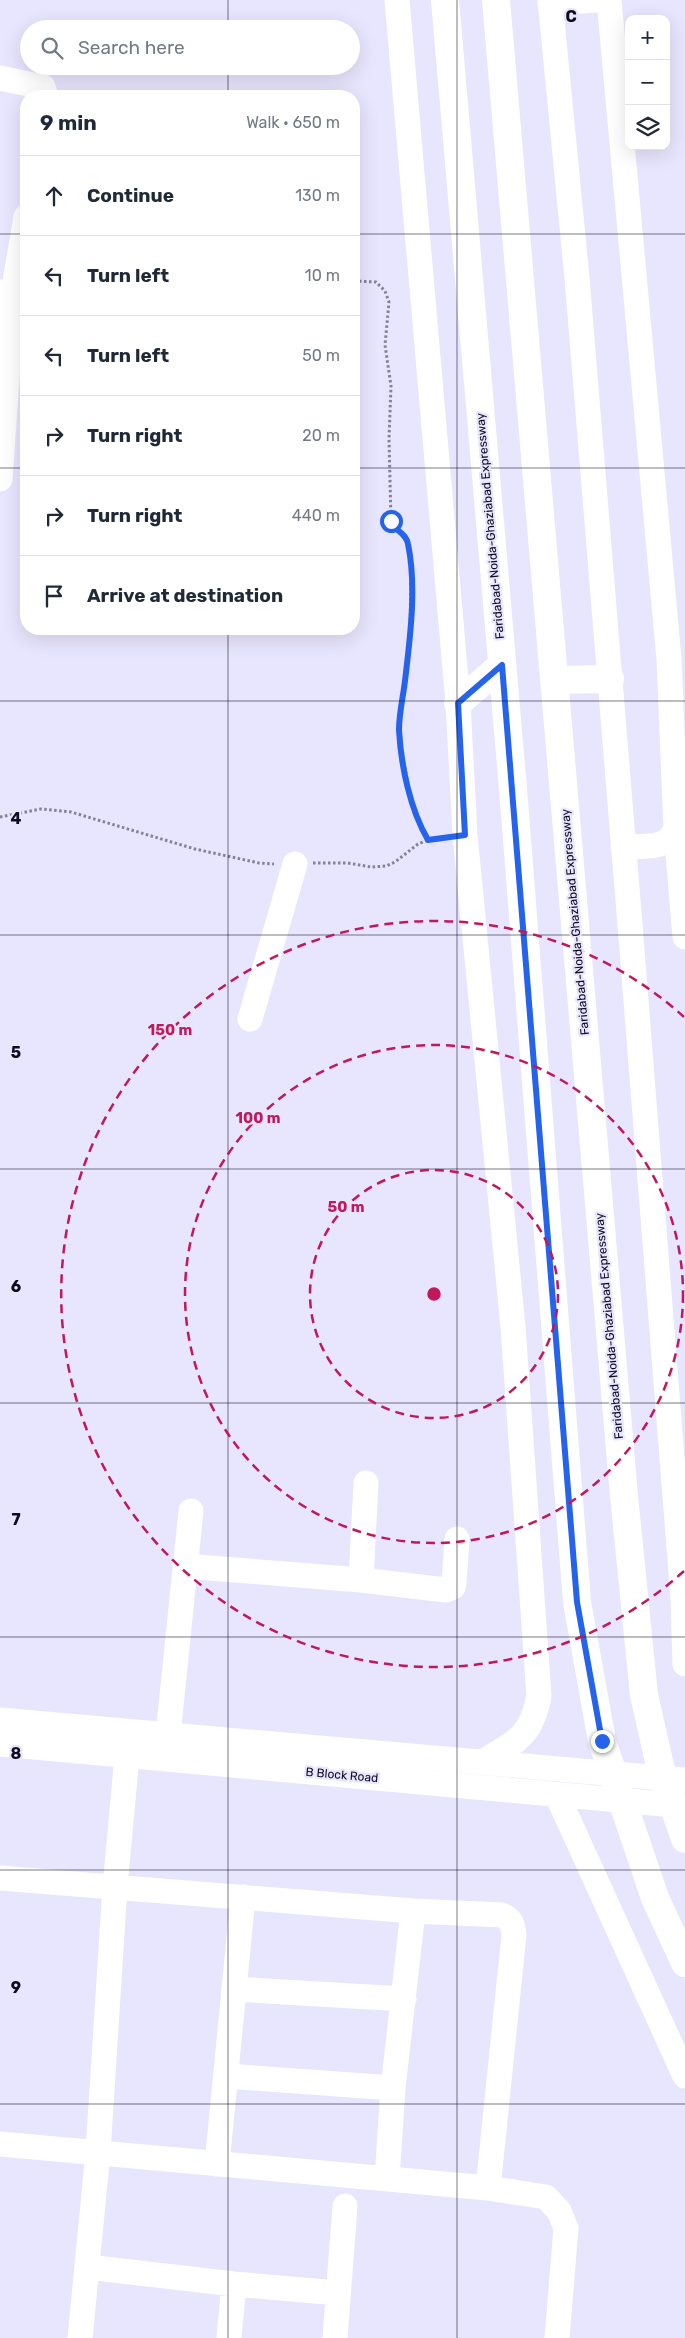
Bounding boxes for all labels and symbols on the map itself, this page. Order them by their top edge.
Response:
text: C [565,7,577,26]
street label: Faridabad-Noida-Ghaziabad Expressway [473,412,507,640]
route start [380,510,403,533]
street label: Faridabad-Noida-Ghaziabad Expressway [558,808,592,1036]
text: 4 [11,809,22,828]
text: 150 m [148,1021,192,1039]
text: 5 [11,1043,21,1062]
text: 100 m [236,1109,280,1127]
text: 50 m [328,1198,364,1216]
street label: Faridabad-Noida-Ghaziabad Expressway [592,1212,626,1440]
text: 6 [11,1277,21,1296]
centre of rings [425,1285,443,1303]
text: 7 [11,1510,21,1529]
route end [591,1730,614,1753]
text: 8 [11,1744,22,1763]
street label: B Block Road [305,1765,379,1785]
text: 9 [11,1978,21,1997]

